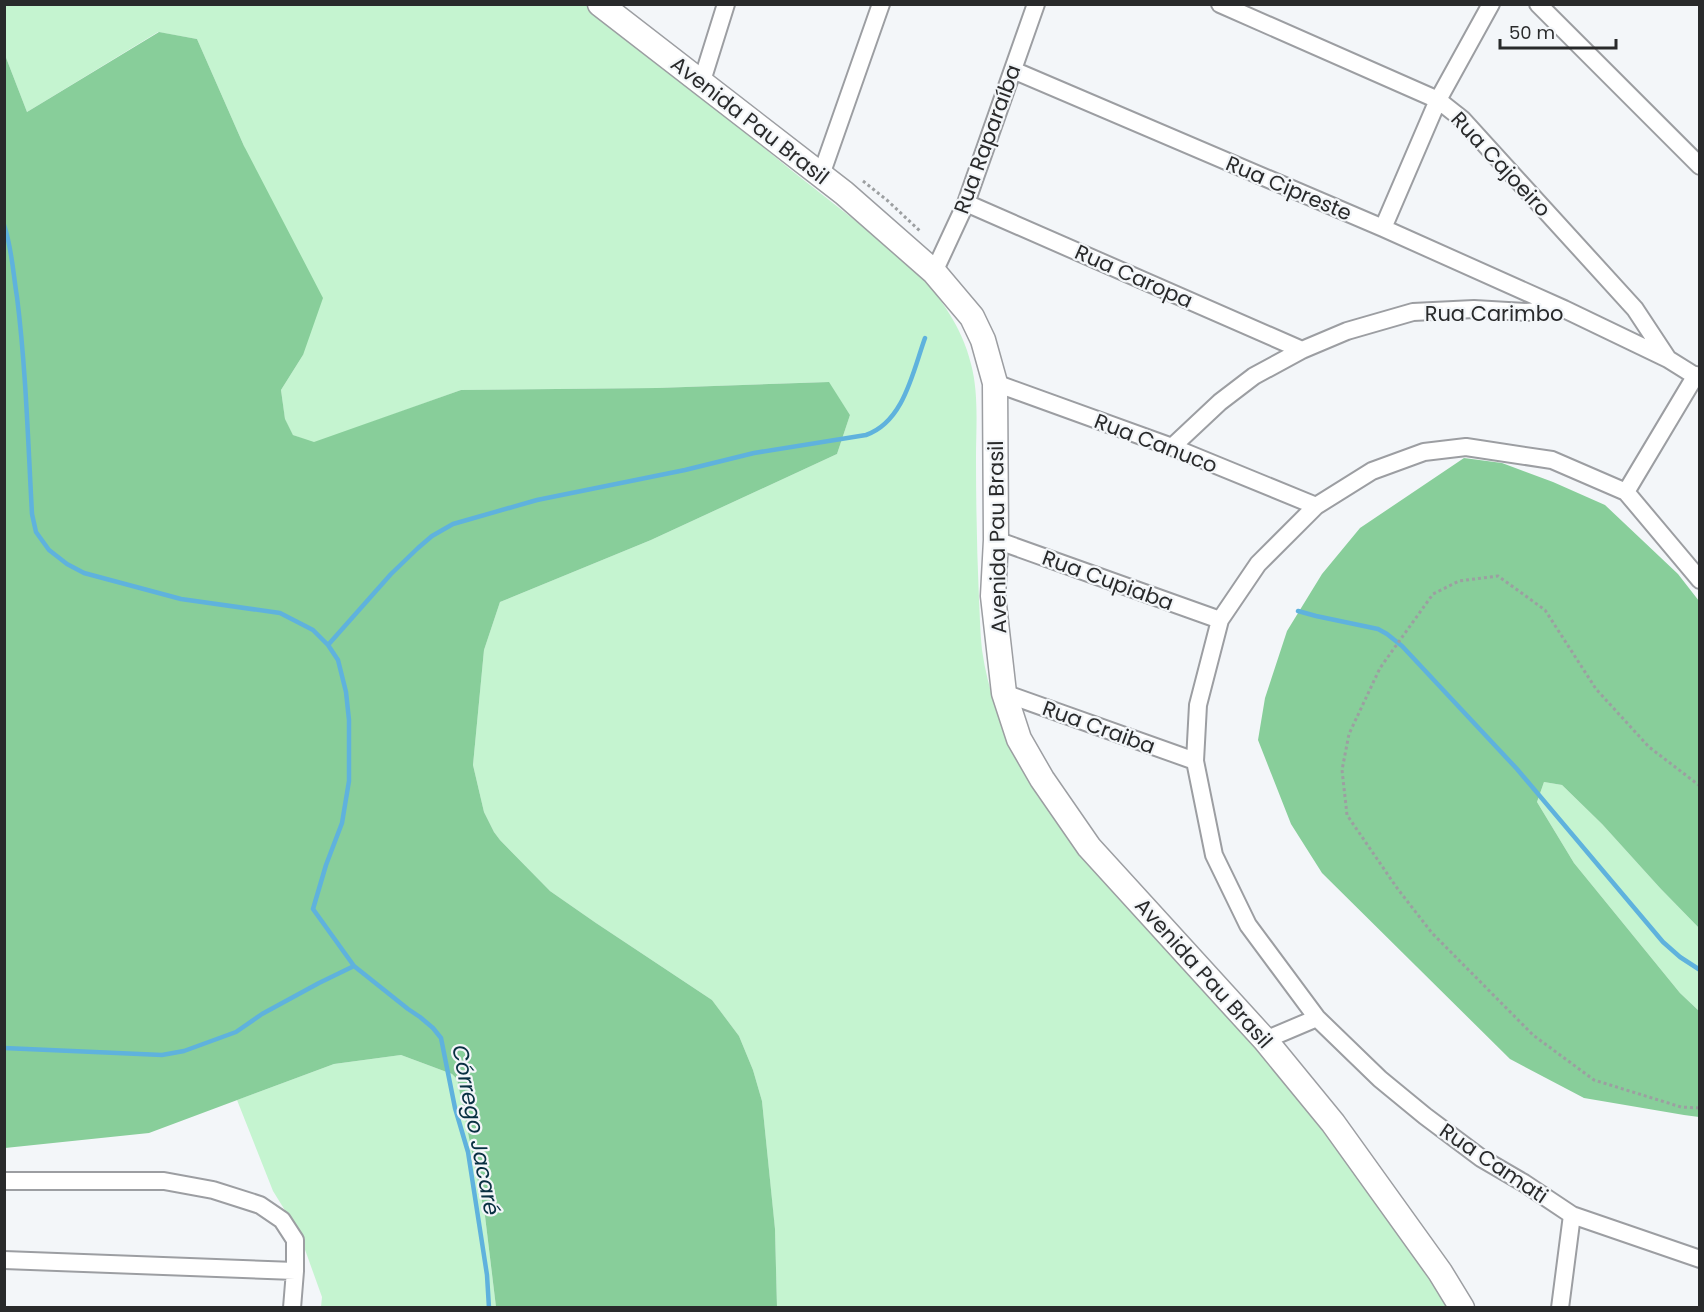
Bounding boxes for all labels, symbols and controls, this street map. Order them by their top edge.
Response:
scale bar [1500,12,1616,50]
text: 50 m [1509,20,1555,45]
street label: Avenida Pau Brasil [665,49,835,191]
street label: Rua Raparaíba [947,60,1027,218]
street label: Rua Cajoeiro [1445,105,1557,223]
street label: Rua Cipreste [1222,148,1356,228]
street label: Rua Caropa [1071,237,1197,315]
street label: Rua Carimbo [1425,299,1563,328]
street label: Rua Canuco [1090,406,1222,480]
street label: Avenida Pau Brasil [981,440,1013,634]
street label: Rua Cupiaba [1038,543,1178,617]
street label: Rua Craiba [1039,693,1159,761]
street label: Avenida Pau Brasil [1129,892,1279,1054]
water label: Córrego Jacaré [444,1042,508,1218]
street label: Rua Camati [1434,1116,1554,1210]

